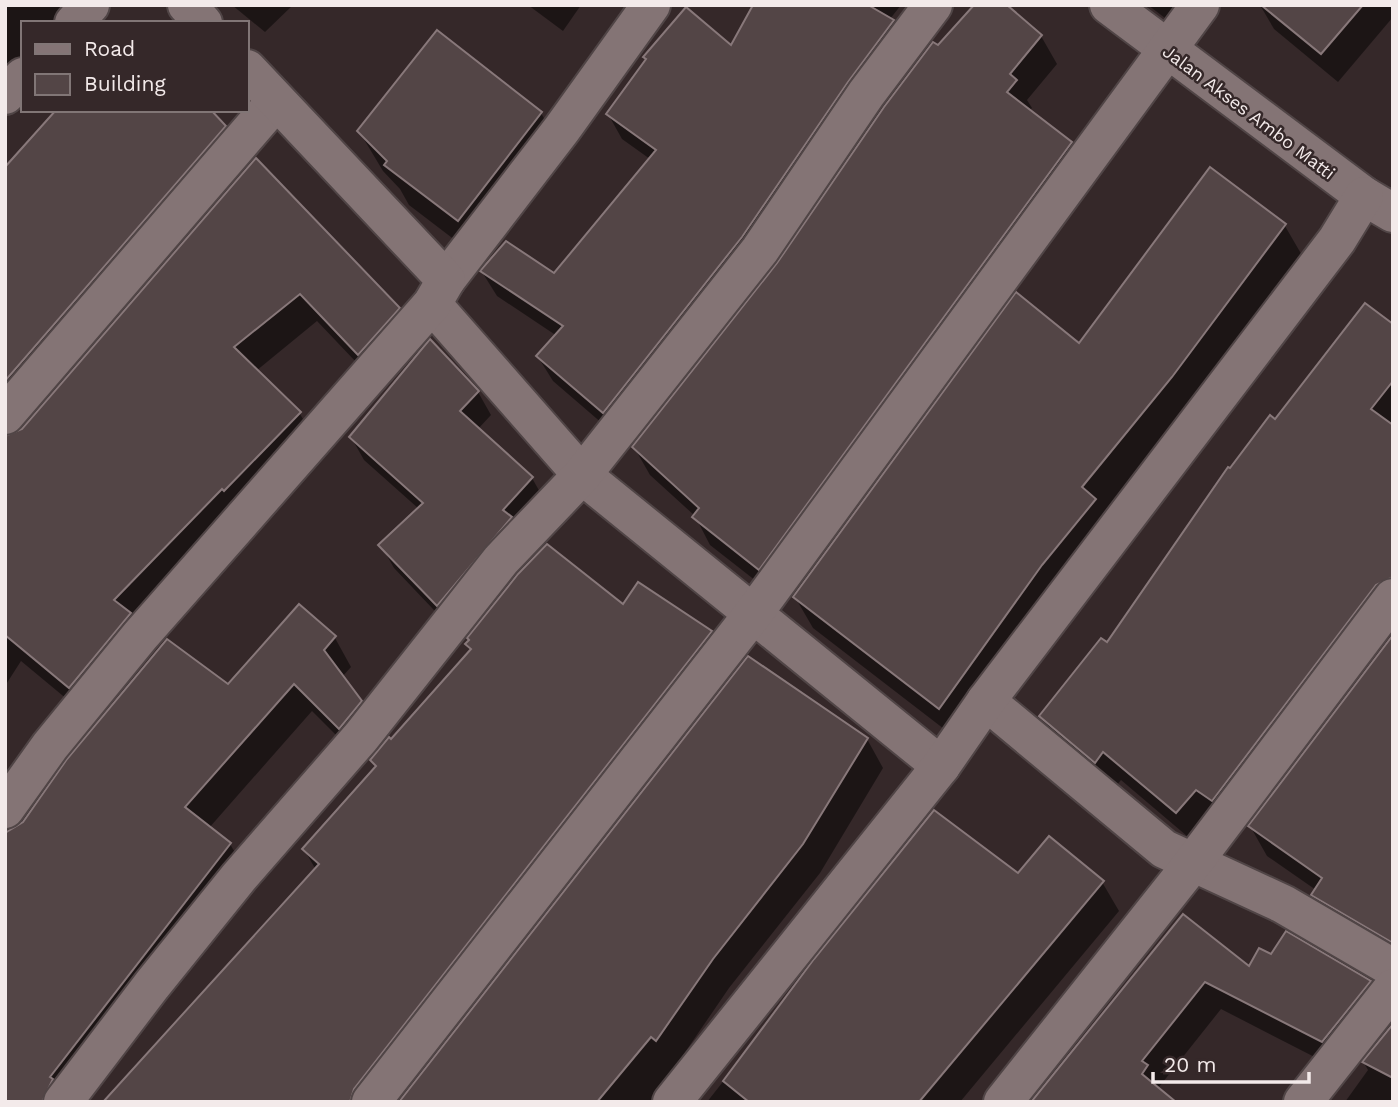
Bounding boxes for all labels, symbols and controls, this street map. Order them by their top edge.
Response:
legend [21,21,248,112]
text: Road [84,36,135,61]
street label: Jalan Akses Ambo Matti [1159,40,1339,184]
text: Building [84,71,166,96]
scale bar [1153,1040,1309,1084]
text: 20 m [1164,1052,1216,1077]

